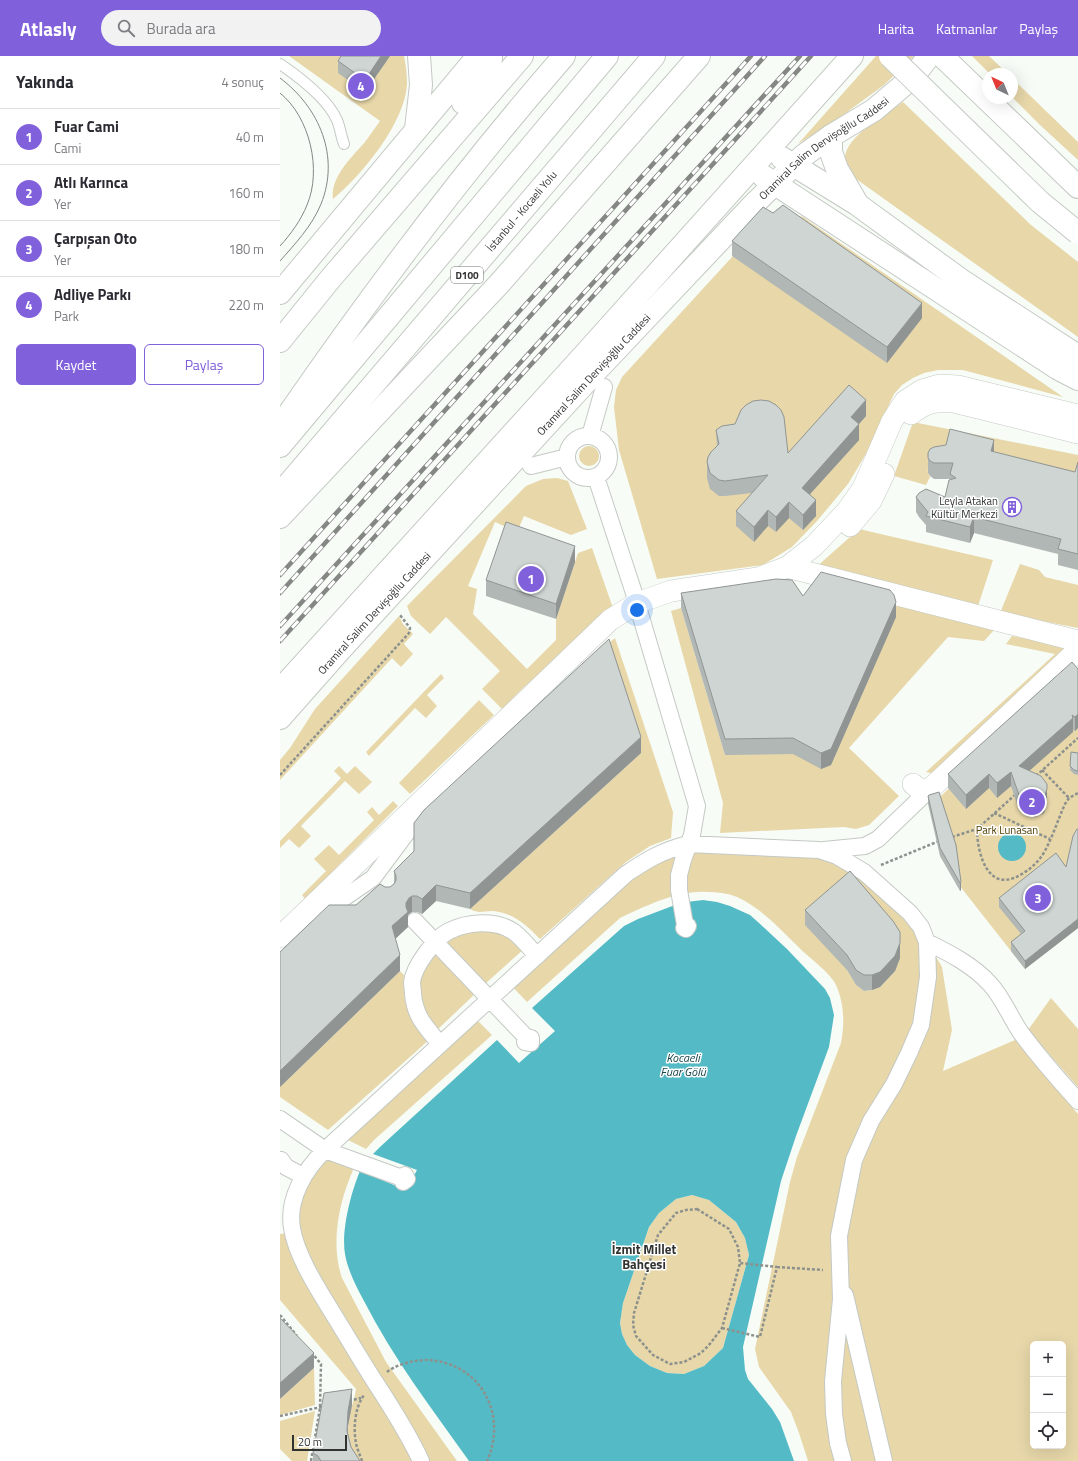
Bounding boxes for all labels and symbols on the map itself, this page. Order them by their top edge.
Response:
north arrow [982,68,1018,104]
pin: 4 [348,71,374,101]
street label: Oramiral Salim Dervişoğllu Caddesi [755,93,892,203]
street label: İstanbul - Kocaeli Yolu [483,167,561,255]
road number: D100 [451,267,483,283]
street label: Oramiral Salim Dervişoğllu Caddesi [533,310,654,439]
place label: Leyla Atakan Kültür Merkezi [931,493,998,522]
building icon: Leyla Atakan Kültür Merkezi [1001,496,1023,518]
street label: Oramiral Salim Dervişoğllu Caddesi [314,548,434,678]
pin: 1 [518,564,544,594]
your location [627,600,647,620]
pin: 2 [1019,787,1045,817]
park label: Park Lunasan [976,822,1038,838]
pin: 3 [1025,883,1051,913]
water label: Kocaeli Fuar Gölü [660,1048,707,1081]
district label: İzmit Millet Bahçesi [612,1239,676,1274]
scale bar [292,1433,347,1452]

